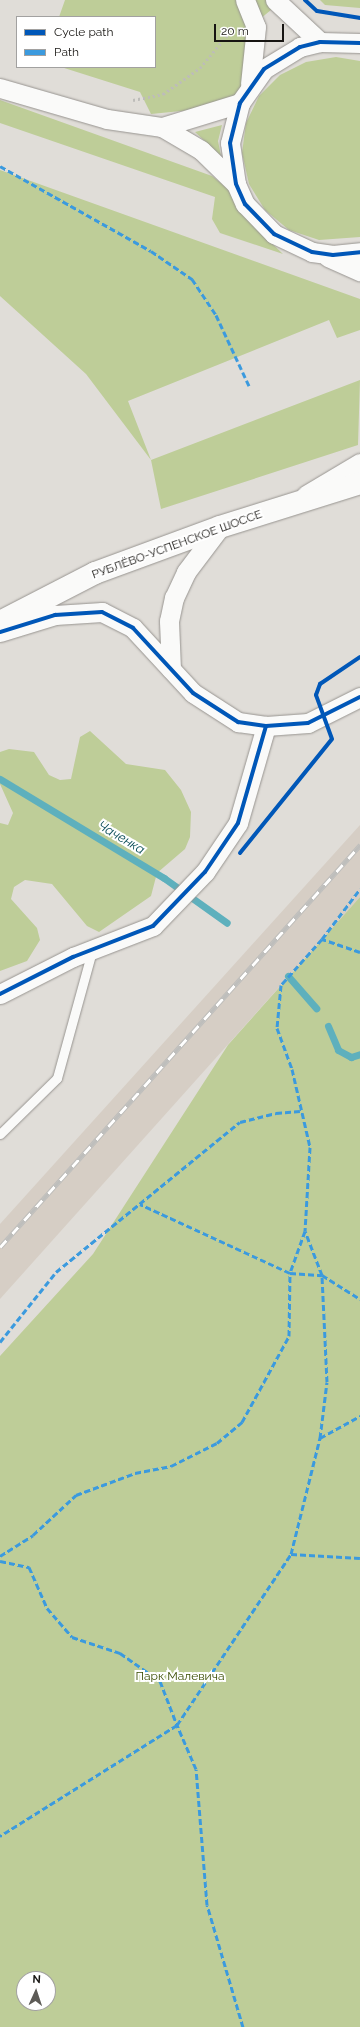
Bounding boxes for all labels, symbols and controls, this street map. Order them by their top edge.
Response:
legend [16,16,156,68]
scale bar [216,16,286,42]
text: 20 m [221,24,249,38]
text: Cycle path [54,25,113,39]
text: Path [54,45,79,59]
street label: РУБЛЁВО-УСПЕНСКОЕ ШОССЕ [90,507,264,583]
water label: Чаченка [95,818,147,858]
park label: Парк Малевича [136,1670,224,1684]
north arrow [16,1971,56,2011]
text: N [32,1973,41,1986]

